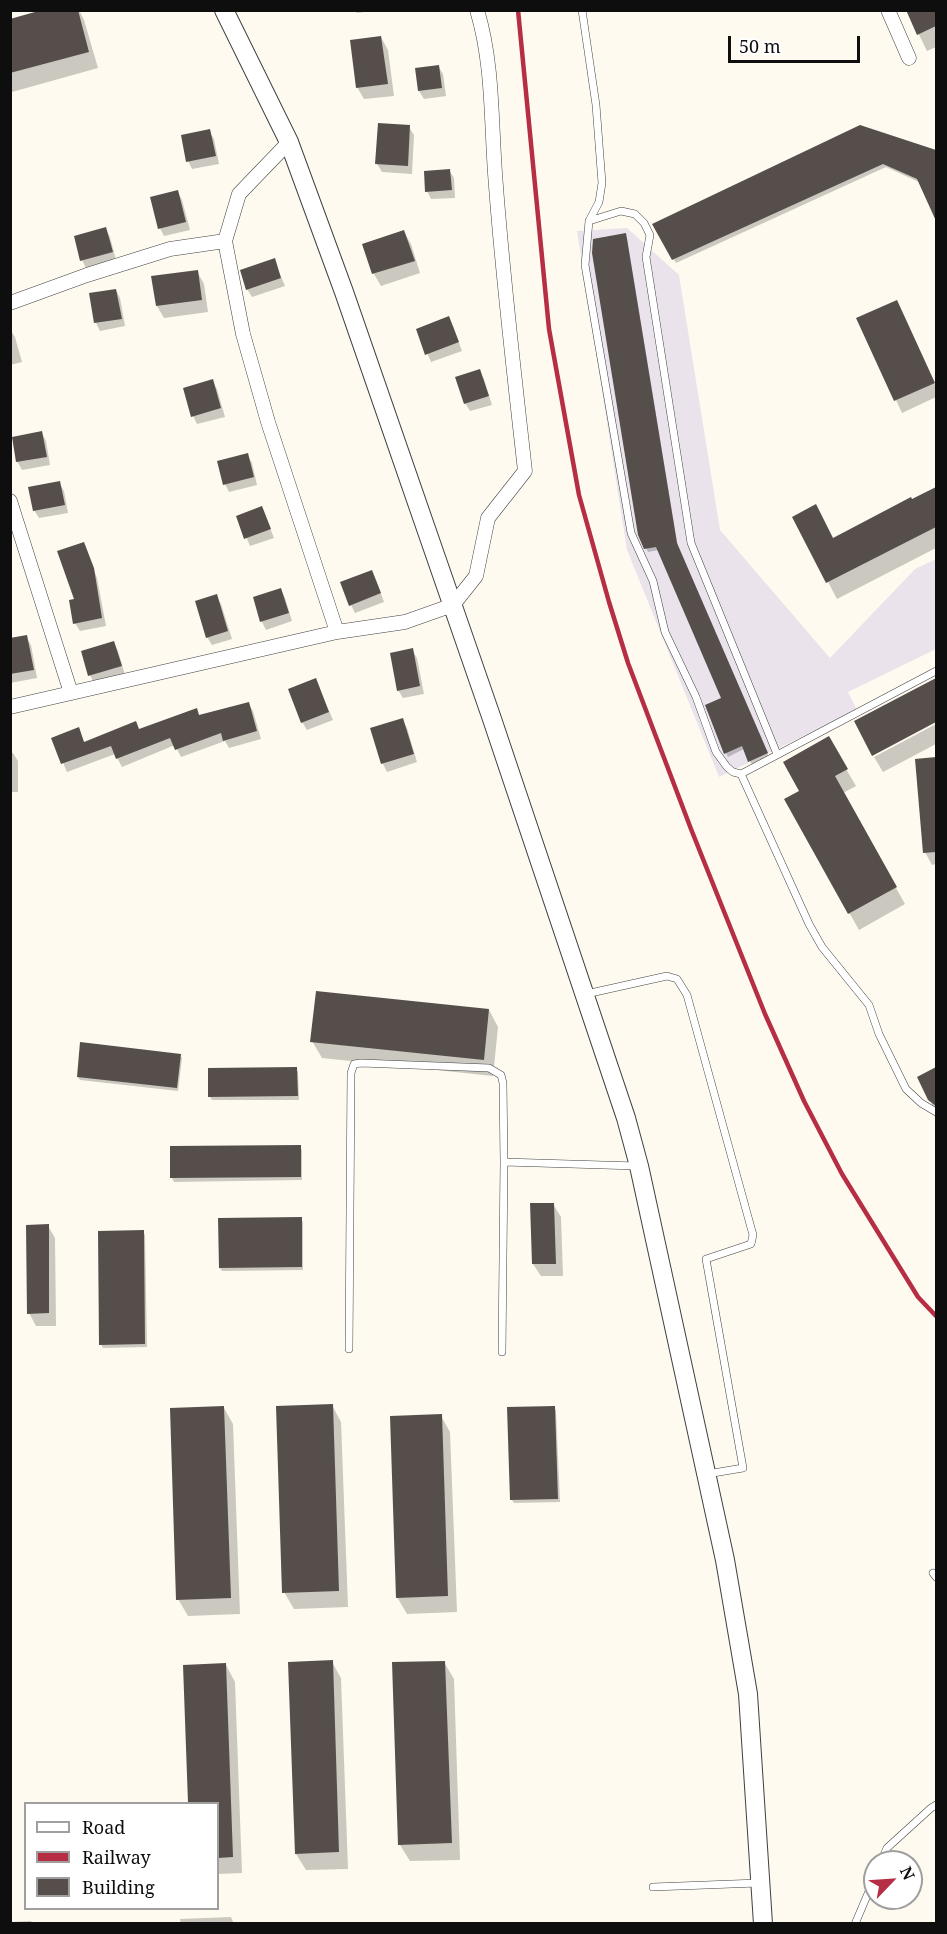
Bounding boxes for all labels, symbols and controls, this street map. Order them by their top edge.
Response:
scale bar [731,24,863,62]
text: 50 m [739,34,781,58]
legend [24,1802,219,1910]
text: Road [82,1815,125,1839]
text: Railway [82,1845,151,1869]
north arrow [863,1850,923,1910]
text: N [895,1863,920,1884]
text: Building [82,1875,155,1899]

